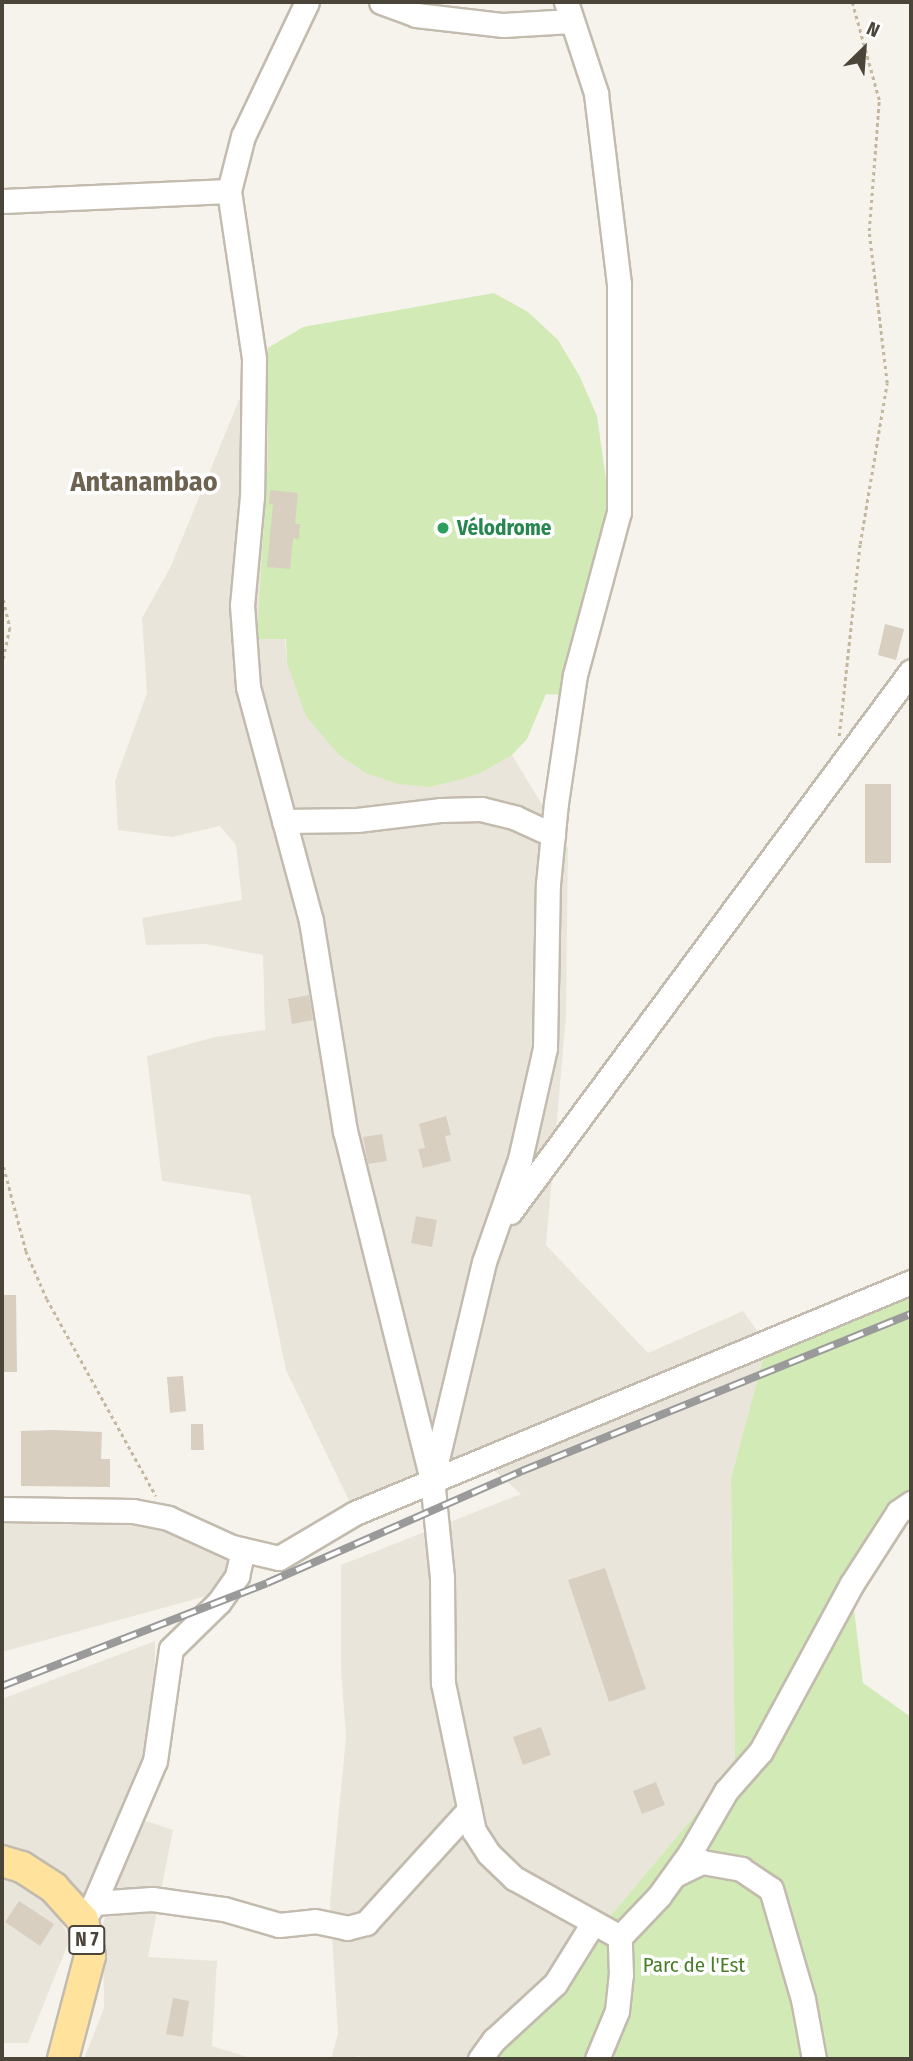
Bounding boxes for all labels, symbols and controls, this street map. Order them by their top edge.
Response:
north arrow [829,14,899,84]
text: N [863,17,883,42]
district label: Antanambao [70,465,218,499]
place label: Vélodrome [457,515,551,541]
marker: Vélodrome [435,520,451,536]
road number: N 7 [68,1924,106,1956]
park label: Parc de l'Est [643,1952,745,1978]

